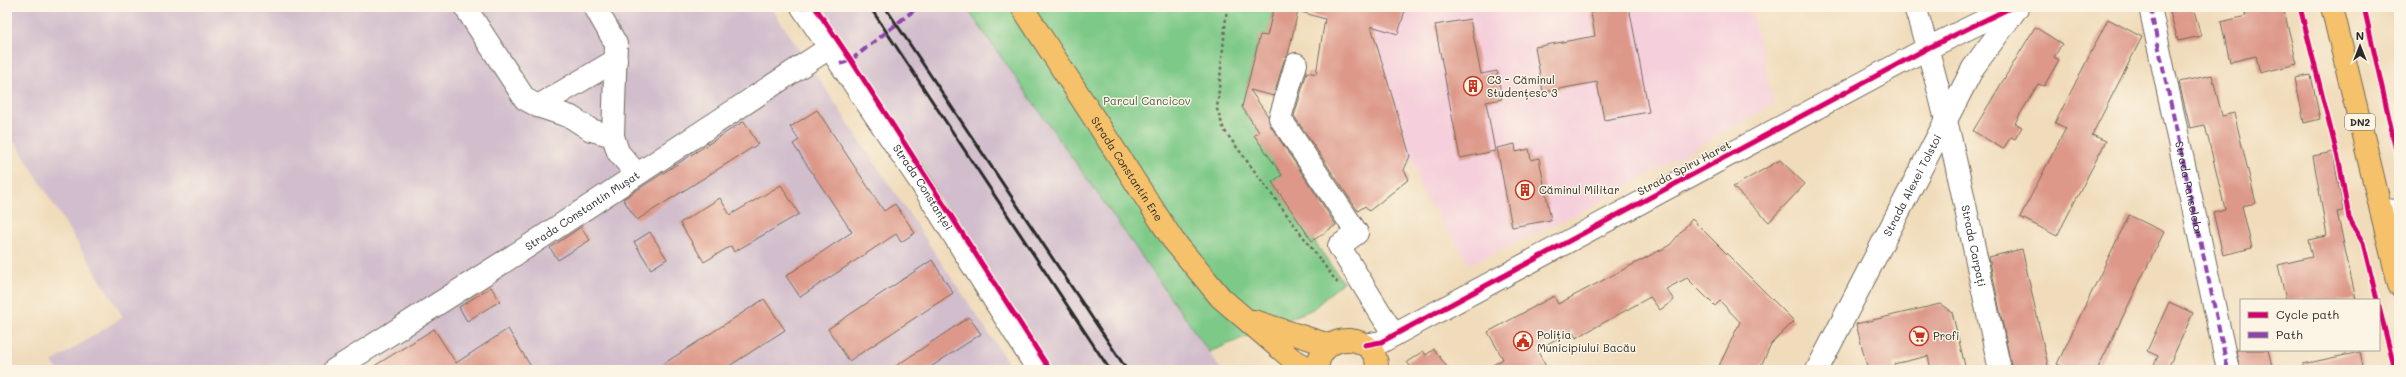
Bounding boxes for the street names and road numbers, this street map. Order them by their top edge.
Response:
street label: Strada Constantin Ene [1088,114,1167,224]
road number: DN2 [2345,114,2375,130]
street label: Strada Alexei Tolstoi [1879,131,1945,239]
street label: Strada Spiru Haret [1634,136,1733,199]
street label: Strada Panselelor [2172,140,2207,238]
street label: Strada Constanței [890,141,957,233]
street label: Strada Constantin Mușat [522,167,642,253]
street label: Strada Carpați [1958,204,1990,288]

